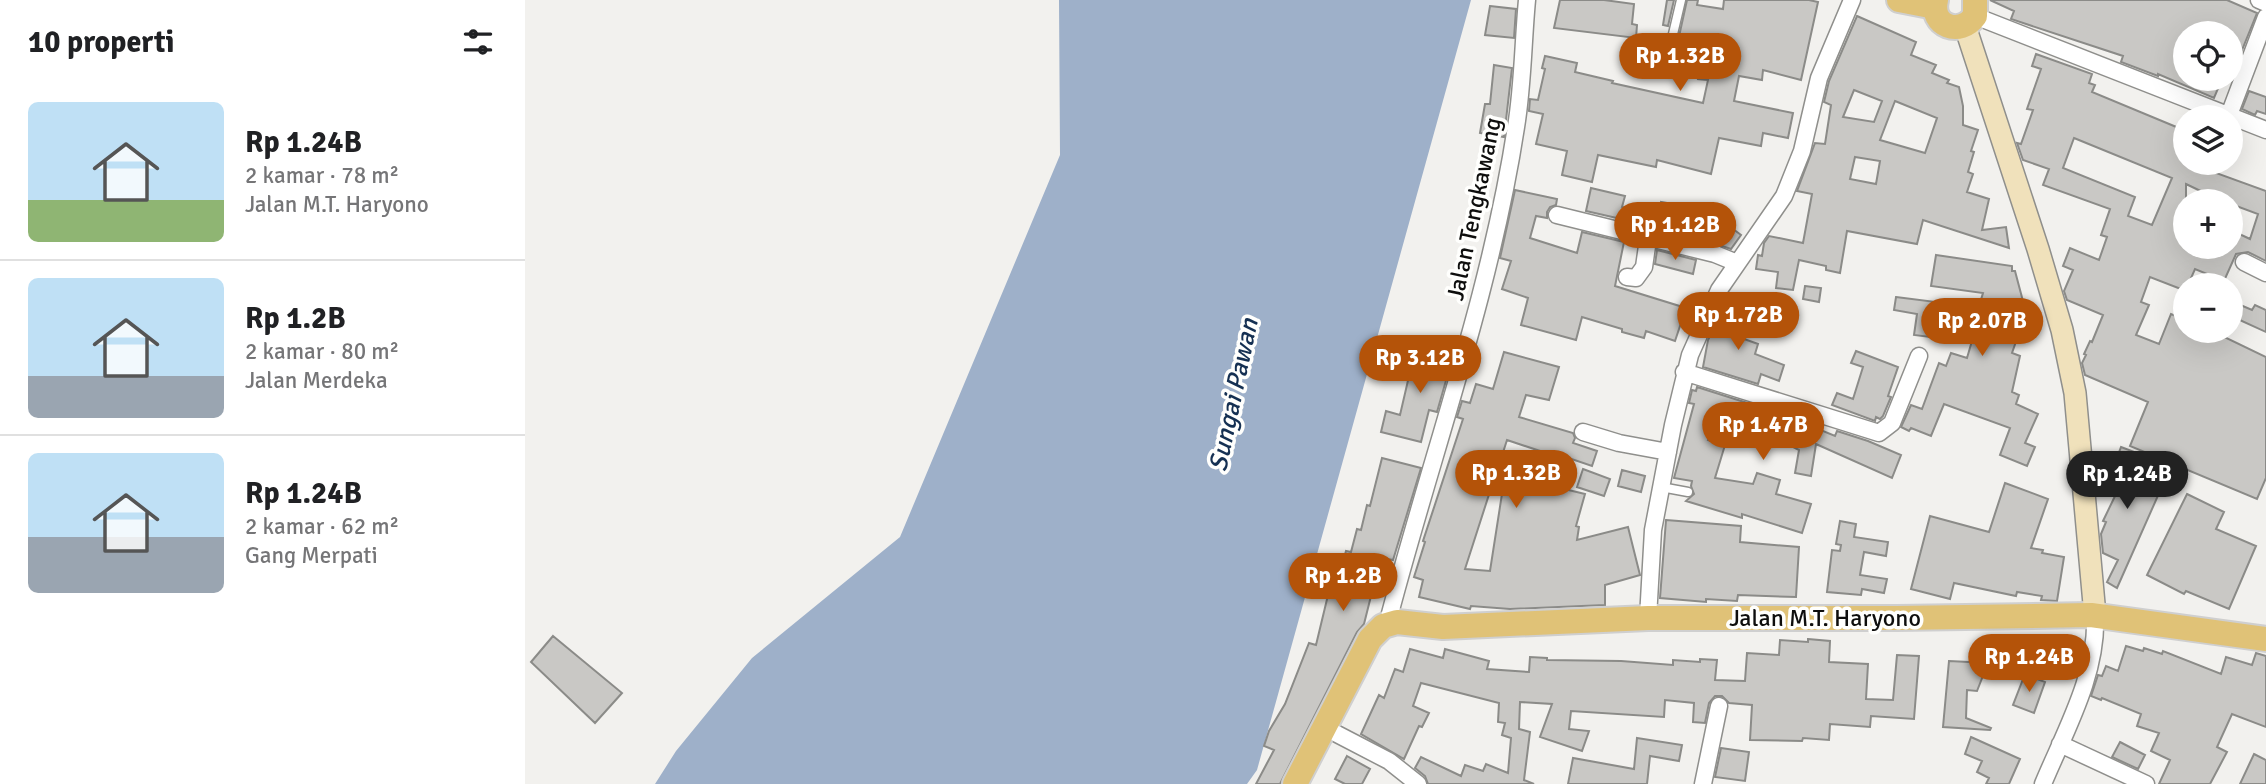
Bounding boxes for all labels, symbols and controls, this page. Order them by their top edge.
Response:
map controls [2173,21,2243,343]
button: locate [2173,21,2243,91]
icon: filters [459,23,497,61]
text: 10 properti [28,24,175,61]
pin: Rp 1.32B [1608,34,1752,93]
text: Rp 1.32B [1635,41,1725,70]
button: layers [2173,105,2243,175]
street label: Jalan Tengkawang [1440,115,1508,303]
text: Rp 1.24B [245,124,362,161]
icon: home [84,130,168,214]
text: 2 kamar · 78 m² [245,161,399,190]
button: + [2173,189,2243,259]
text: Jalan M.T. Haryono [245,190,429,219]
pin: Rp 1.12B [1603,202,1747,262]
text: Rp 1.12B [1630,210,1720,239]
button: − [2173,273,2243,343]
pin: Rp 1.72B [1666,292,1810,352]
pin: Rp 2.07B [1910,298,2054,358]
text: Rp 1.2B [245,300,346,337]
text: Rp 1.72B [1693,300,1783,329]
icon: home [84,306,168,390]
text: Rp 2.07B [1937,306,2027,335]
water label: Sungai Pawan [1202,315,1266,474]
pin: Rp 3.12B [1348,336,1492,395]
text: 2 kamar · 80 m² [245,337,399,366]
text: Rp 3.12B [1375,343,1465,372]
text: Jalan Merdeka [245,366,388,395]
pin: Rp 1.47B [1691,402,1835,462]
text: Rp 1.47B [1718,410,1808,439]
pin: Rp 1.32B [1444,450,1588,510]
pin: Rp 1.24B [2055,452,2199,511]
text: Rp 1.32B [1471,458,1561,487]
text: Rp 1.24B [2082,459,2172,488]
text: Rp 1.24B [245,475,362,512]
icon: home [84,481,168,565]
text: 2 kamar · 62 m² [245,512,399,541]
text: Gang Merpati [245,541,378,570]
pin: Rp 1.2B [1278,554,1408,613]
text: Rp 1.2B [1304,561,1382,590]
street label: Jalan M.T. Haryono [1729,603,1921,633]
pin: Rp 1.24B [1957,634,2101,694]
text: Rp 1.24B [1984,642,2074,671]

